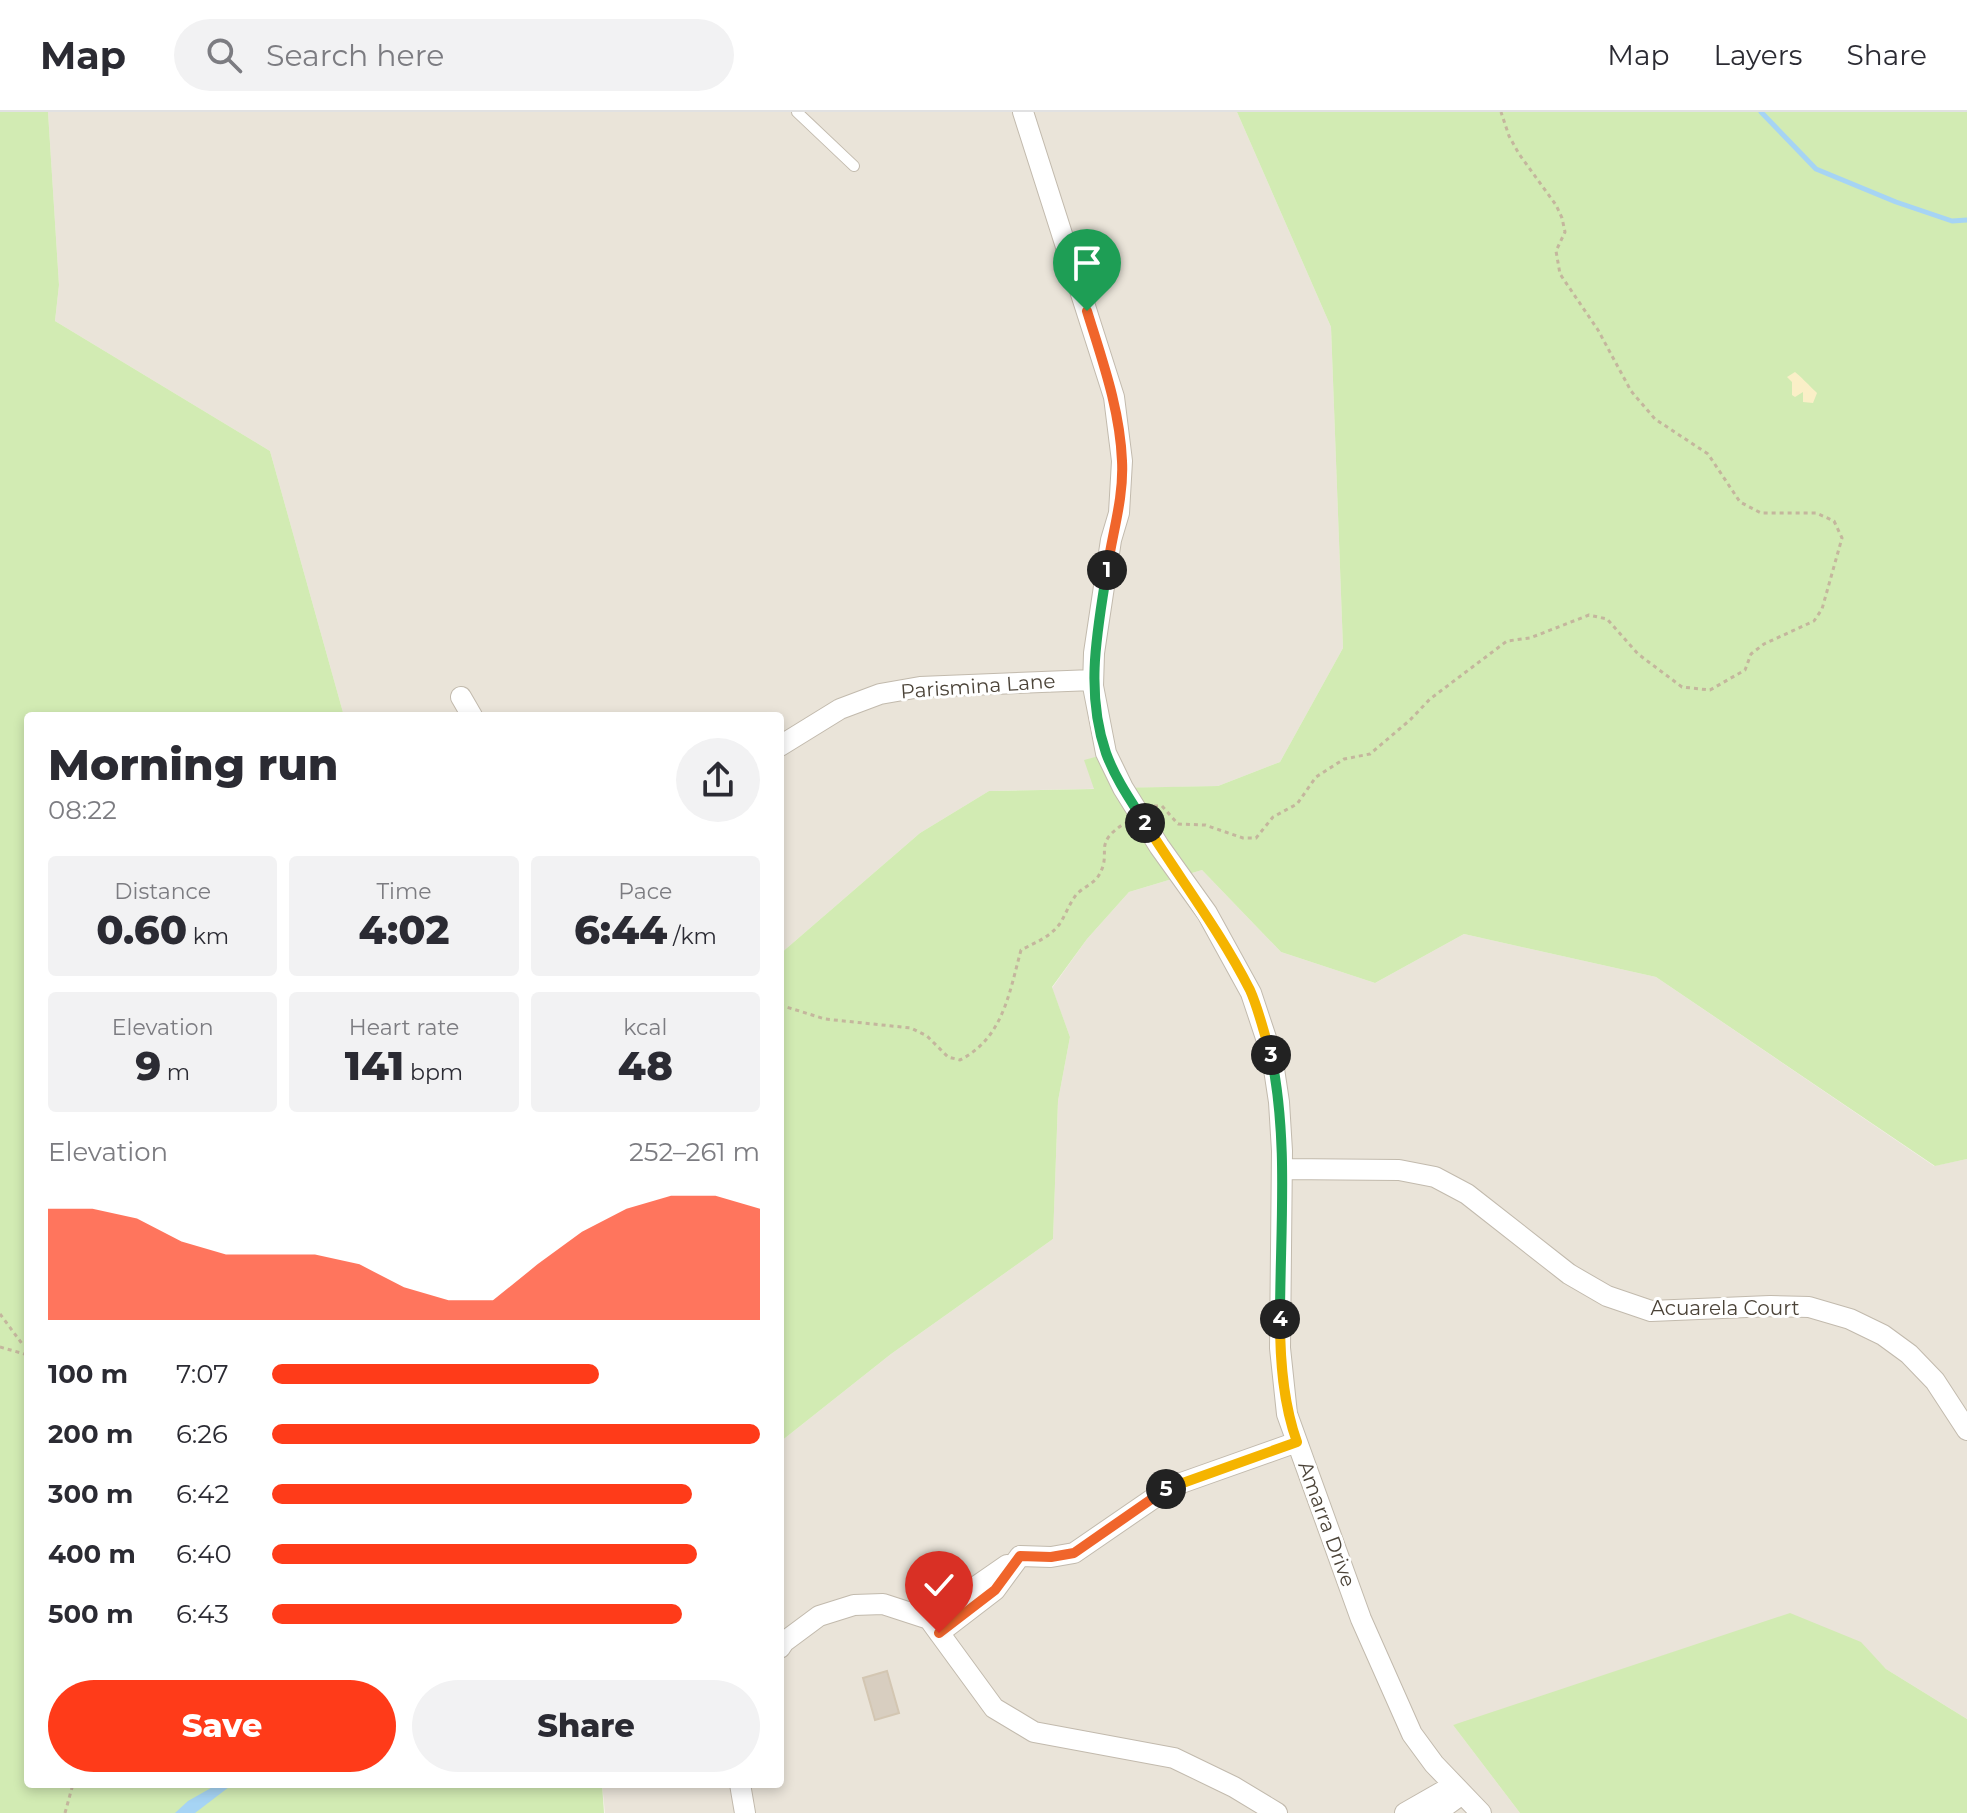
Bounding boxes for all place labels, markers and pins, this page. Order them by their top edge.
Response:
pin [1053,229,1121,311]
pin: 1 [1087,550,1127,590]
pin: 2 [1125,803,1165,843]
pin: 3 [1251,1035,1291,1075]
pin: 4 [1260,1299,1300,1339]
pin: 5 [1146,1469,1186,1509]
pin [905,1551,973,1633]

